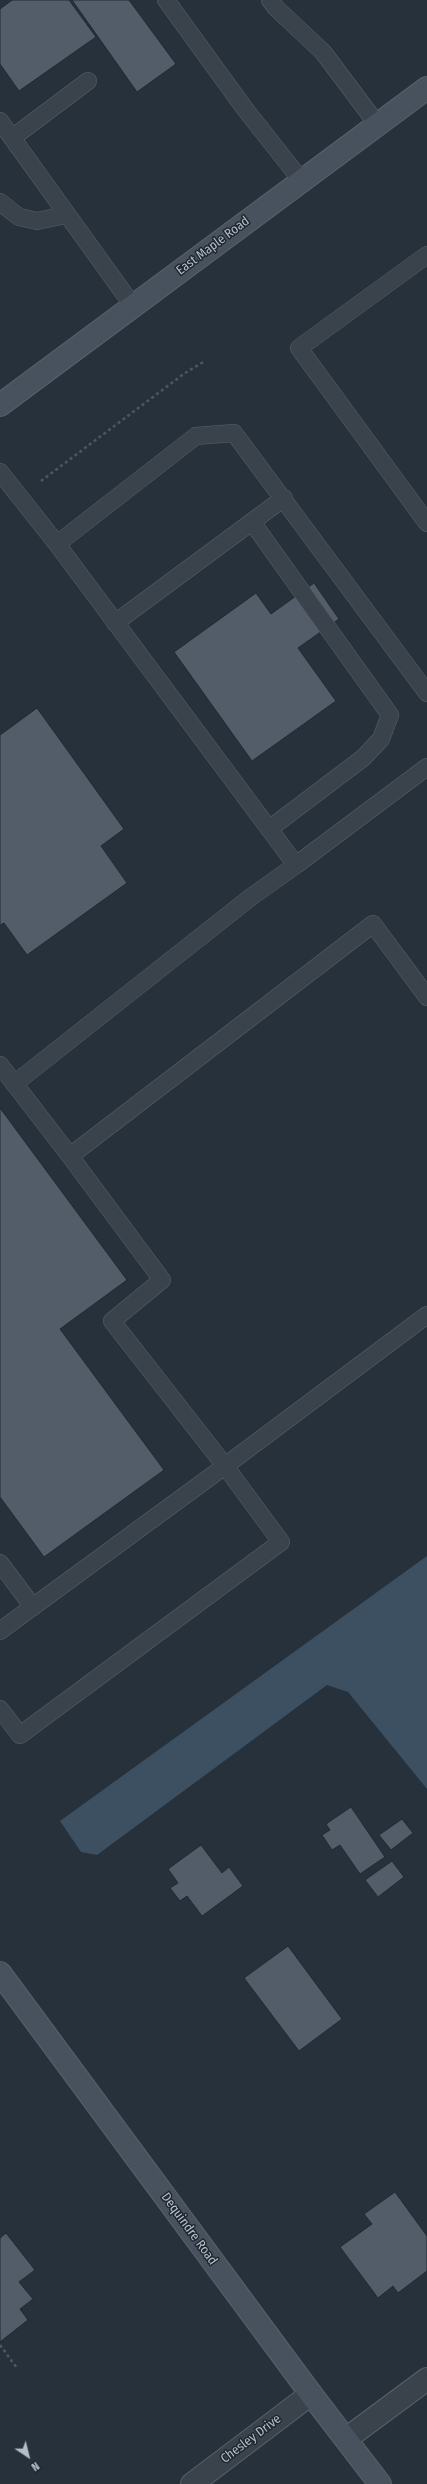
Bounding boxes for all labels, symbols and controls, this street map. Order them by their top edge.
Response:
street label: East Maple Road [173,213,253,279]
street label: Dequindre Road [158,2190,220,2268]
street label: Chesley Drive [218,2411,284,2467]
north arrow [8,2436,48,2476]
text: N [29,2459,42,2473]

